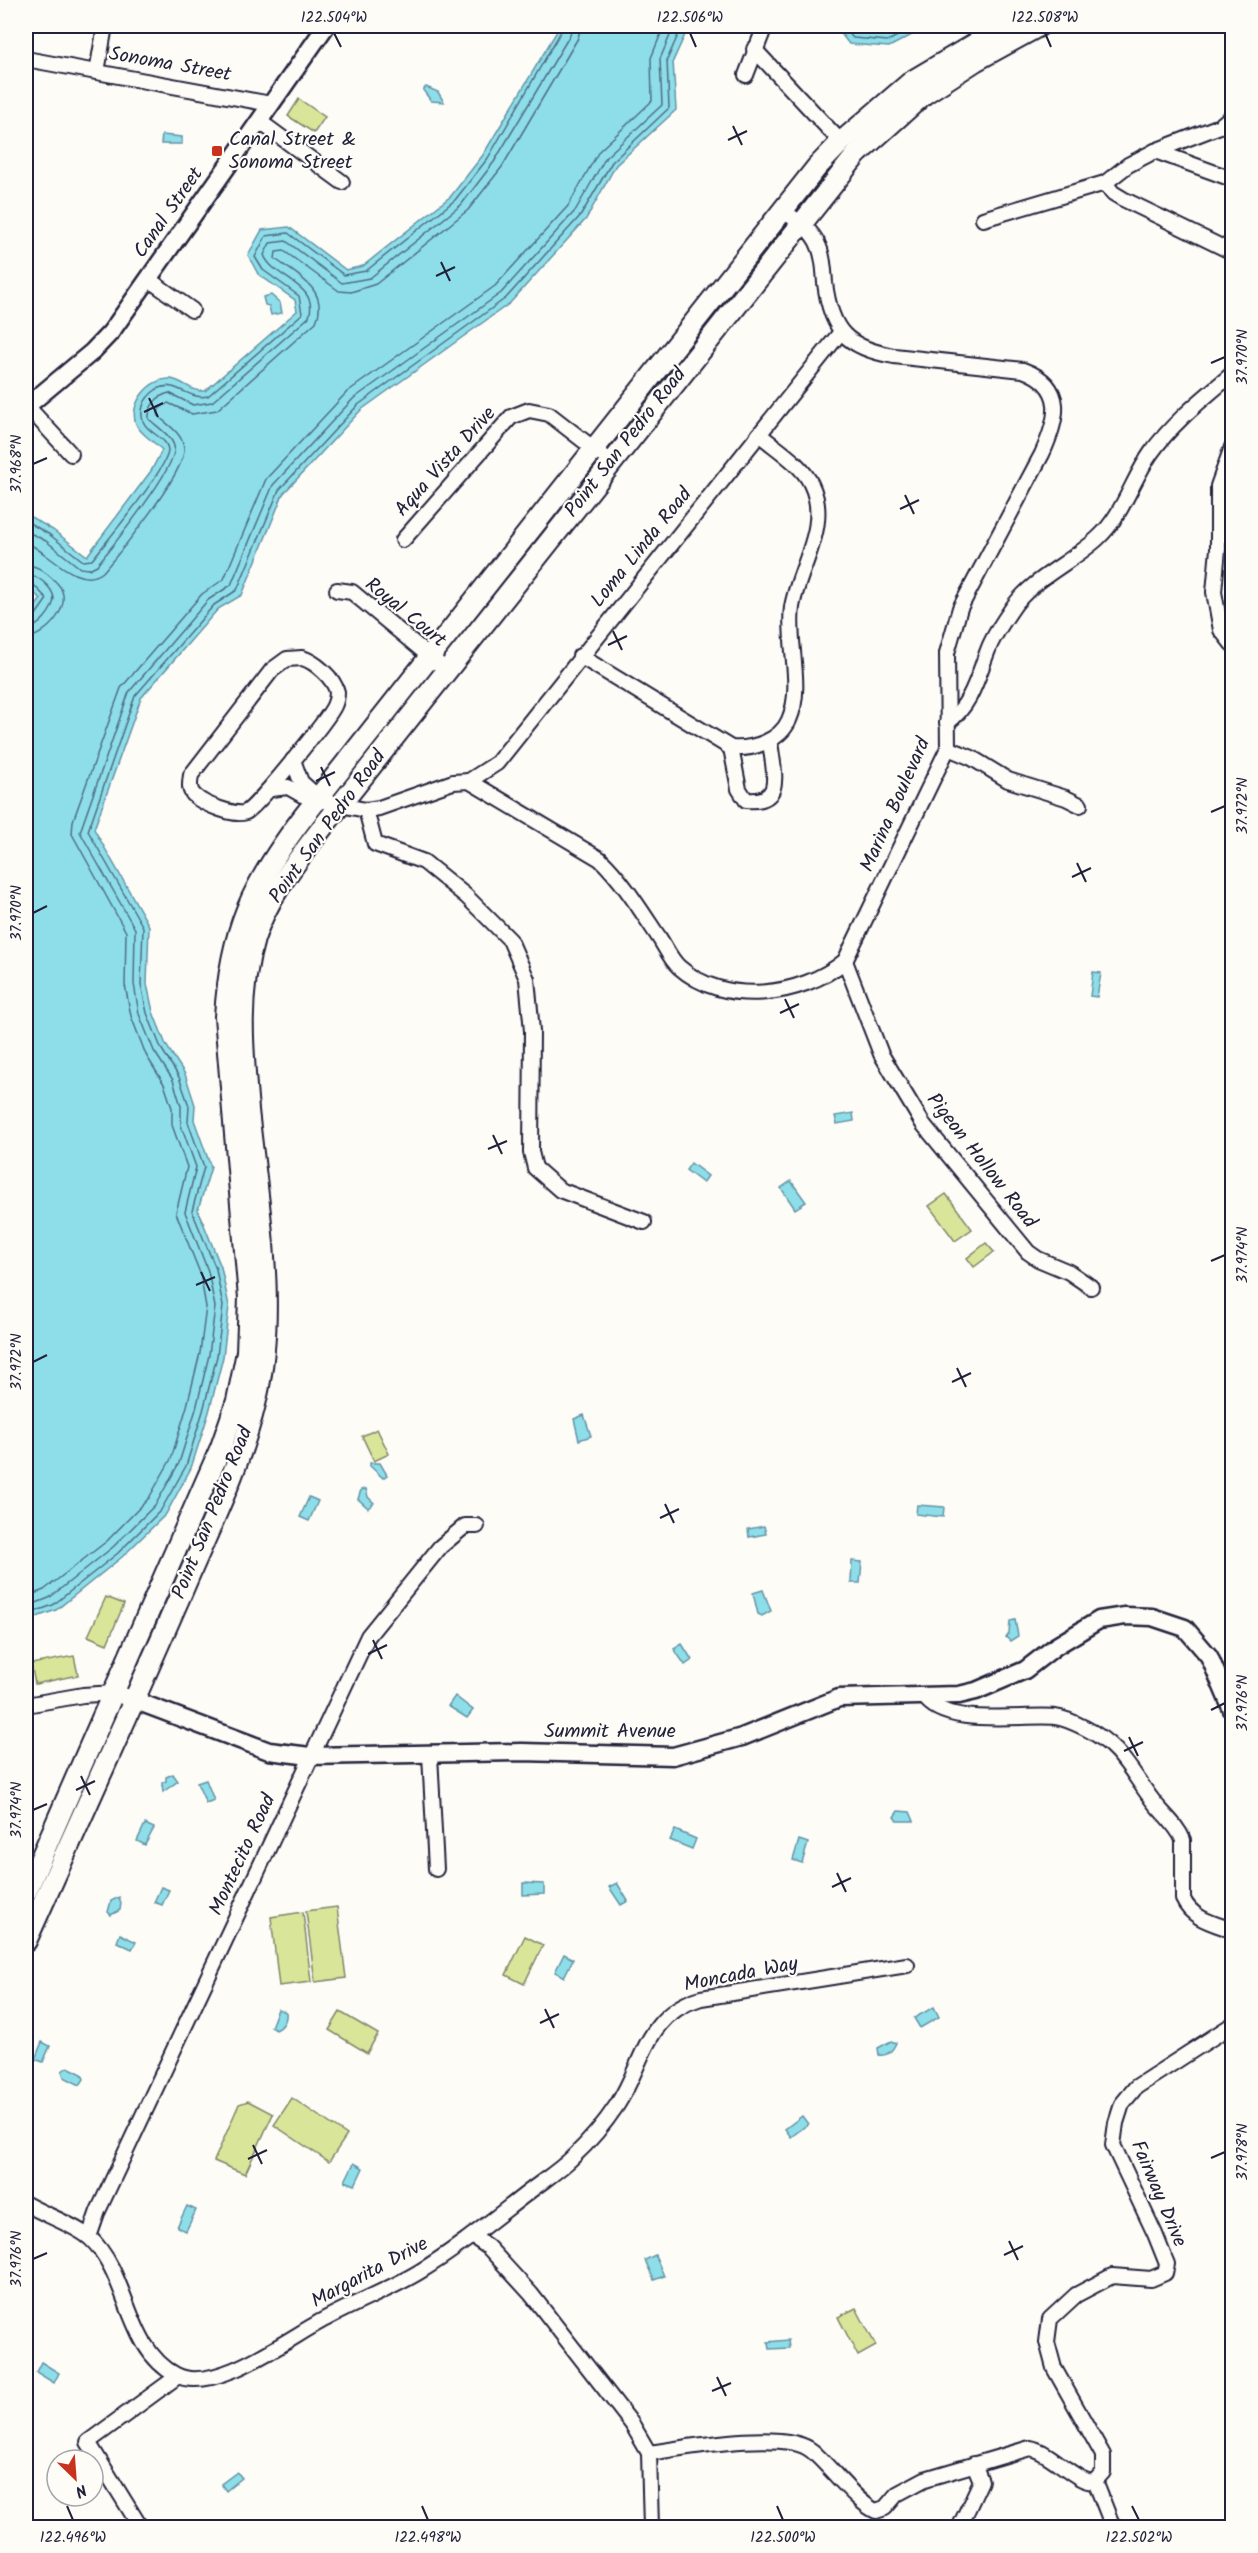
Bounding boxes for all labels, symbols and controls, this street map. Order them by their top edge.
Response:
text: 122.504°W [301,6,367,30]
text: 122.506°W [657,6,723,30]
text: 122.508°W [1011,6,1079,30]
street label: Sonoma Street [106,39,234,92]
place label: Canal Street & Sonoma Street [229,124,356,179]
marker: Canal Street & Sonoma Street [210,144,224,158]
street label: Canal Street [126,161,212,265]
text: 37.970°N [1231,329,1255,385]
street label: Point San Pedro Road [557,360,696,525]
street label: Aqua Vista Drive [387,399,505,525]
text: 37.968°N [5,435,29,493]
street label: Loma Linda Road [583,480,701,615]
street label: Royal Court [357,570,453,656]
street label: Marina Boulevard [852,732,940,877]
street label: Point San Pedro Road [261,743,395,911]
text: 37.972°N [1231,777,1255,835]
text: 37.970°N [5,885,29,941]
street label: Pigeon Hollow Road [918,1086,1045,1237]
text: 37.974°N [1231,1227,1255,1283]
text: 37.972°N [5,1333,29,1391]
street label: Point San Pedro Road [164,1421,263,1604]
text: 37.976°N [1231,1675,1255,1731]
street label: Summit Avenue [544,1716,676,1748]
text: 37.974°N [5,1782,29,1838]
street label: Montecito Road [201,1788,286,1921]
street label: Moncada Way [681,1948,801,2002]
text: 37.978°N [1231,2123,1255,2181]
street label: Fairway Drive [1121,2136,1195,2252]
street label: Margarita Drive [306,2229,434,2317]
text: 37.976°N [5,2231,29,2287]
north arrow [45,2448,105,2508]
text: N [71,2477,91,2504]
text: 122.496°W [40,2526,106,2550]
text: 122.498°W [394,2526,462,2550]
text: 122.500°W [750,2526,816,2550]
text: 122.502°W [1106,2526,1173,2550]

